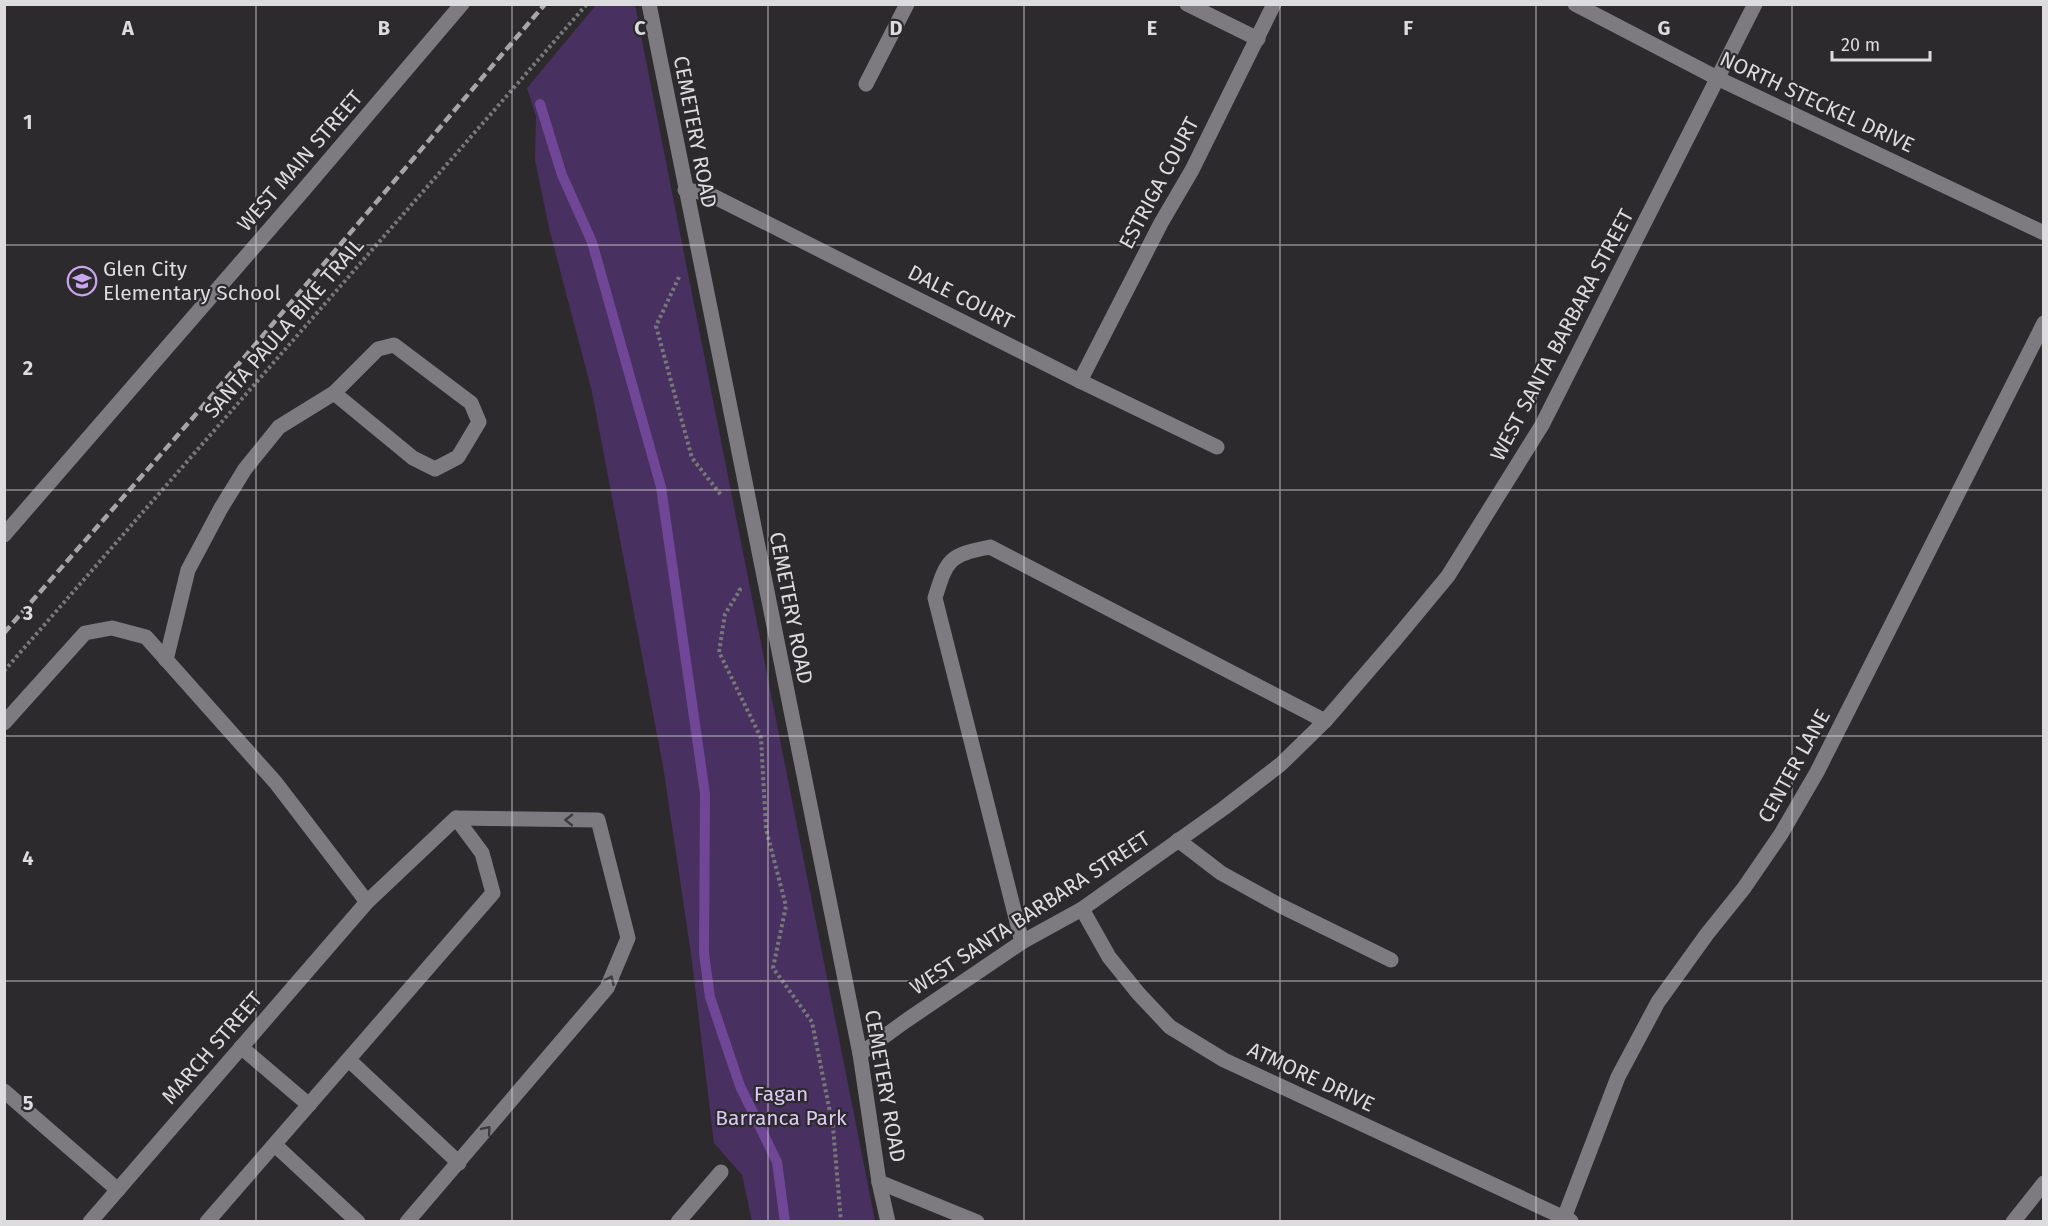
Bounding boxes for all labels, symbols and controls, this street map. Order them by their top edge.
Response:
text: A [121,16,135,40]
text: B [378,16,390,40]
text: C [634,16,646,40]
text: D [889,16,903,40]
text: E [1147,16,1157,40]
text: F [1403,16,1413,40]
text: G [1658,16,1670,40]
scale bar [1832,24,1930,62]
text: 20 m [1841,34,1880,56]
street label: NORTH STECKEL DRIVE [1716,46,1918,158]
street label: CEMETERY ROAD [668,54,722,210]
street label: WEST MAIN STREET [232,85,368,237]
text: 1 [23,110,33,134]
street label: ESTRIGA COURT [1113,113,1205,253]
street label: WEST SANTA BARBARA STREET [1485,205,1640,465]
street label: SANTA PAULA BIKE TRAIL [199,232,370,423]
place label: Glen City Elementary School [103,256,281,306]
street label: DALE COURT [904,259,1018,335]
school or university icon: Glen City Elementary School [66,265,98,297]
text: 2 [23,356,33,380]
street label: CEMETERY ROAD [764,530,818,686]
text: 3 [22,601,33,625]
street label: CENTER LANE [1752,705,1836,827]
one-way arrow [565,814,574,826]
street label: WEST SANTA BARBARA STREET [905,825,1155,1000]
text: 4 [22,846,34,870]
one-way arrow [603,975,615,986]
street label: MARCH STREET [156,986,268,1109]
street label: CEMETERY ROAD [859,1008,911,1164]
street label: ATMORE DRIVE [1243,1036,1379,1118]
park label: Fagan Barranca Park [715,1081,847,1131]
text: 5 [23,1091,34,1115]
one-way arrow [480,1126,491,1137]

